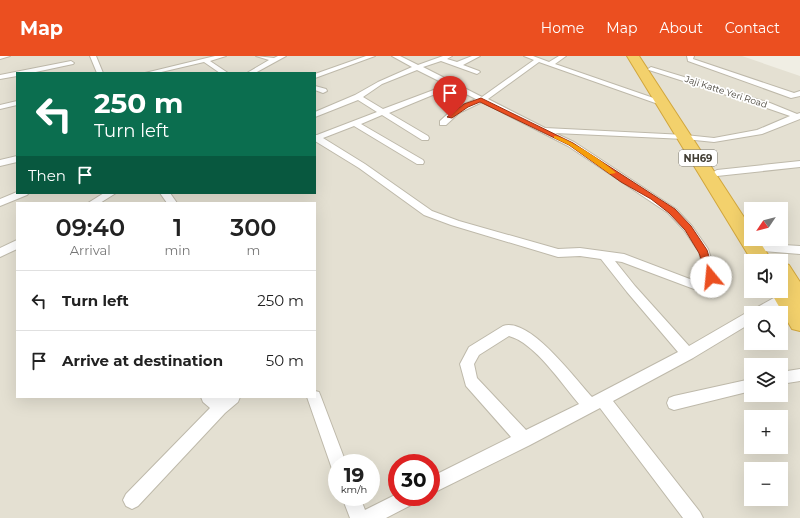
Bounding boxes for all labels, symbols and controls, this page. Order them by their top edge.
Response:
text: Map [20,17,63,40]
text: Home [541,19,584,37]
text: Map [606,19,637,37]
text: About [659,19,703,37]
text: Contact [725,19,780,37]
street label: Jaji Katte Yeri Road [683,73,769,110]
pin [433,76,467,117]
icon: arrive [439,82,461,104]
text: 250 m [94,86,184,120]
icon: left [28,88,80,140]
text: Turn left [94,120,169,142]
road number: NH69 [679,150,717,166]
icon: arrive [74,164,96,186]
text: Then [28,166,66,185]
north arrow [744,202,788,246]
map controls [744,202,788,506]
text: 09:40 [56,213,125,242]
text: 1 [173,213,182,242]
text: 300 [230,213,276,242]
text: Arrival [70,242,111,258]
text: min [165,242,191,258]
text: m [246,242,260,258]
button: sound [744,254,788,298]
position arrow [690,256,732,298]
icon: left [28,290,50,312]
text: Turn left [62,291,129,310]
text: 250 m [257,291,304,310]
button: search [744,306,788,350]
icon: arrive [28,350,50,372]
text: Arrive at destination [62,351,223,370]
text: 50 m [266,351,304,370]
button: layers [744,358,788,402]
button: + [744,410,788,454]
speed limit sign: 30 [388,454,440,506]
button: − [744,462,788,506]
text: 19 [344,463,364,487]
text: km/h [341,483,367,496]

